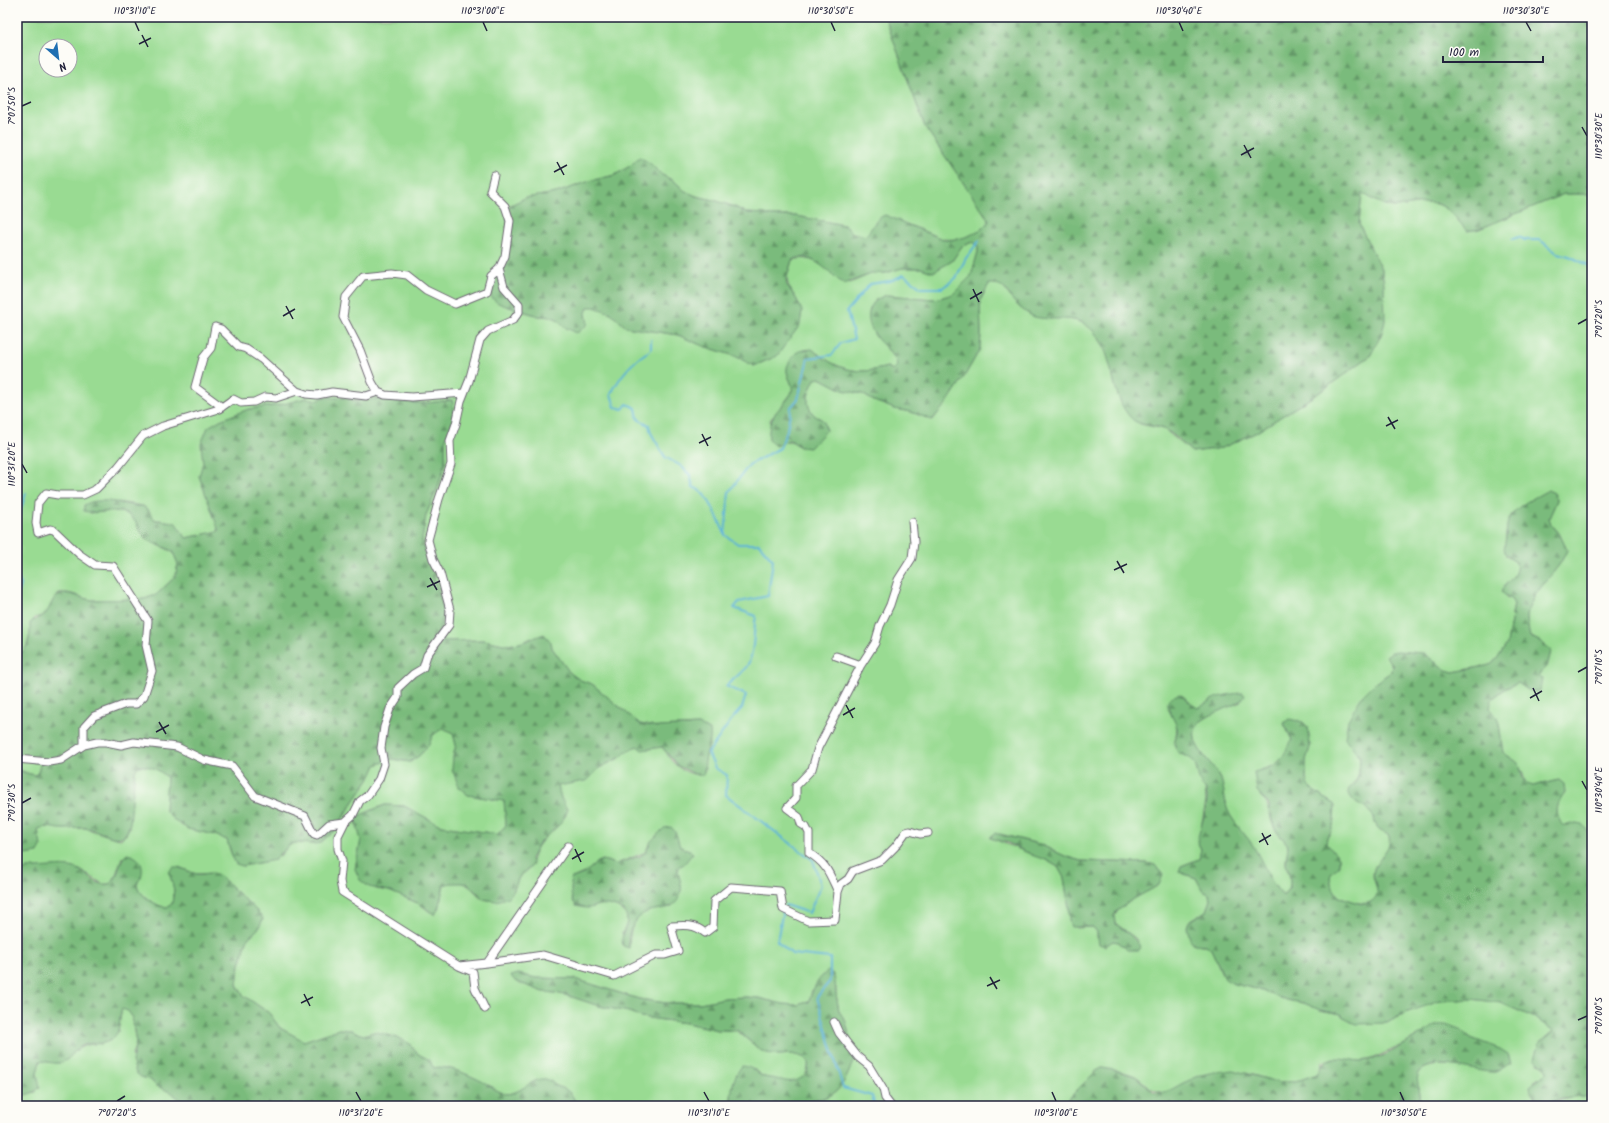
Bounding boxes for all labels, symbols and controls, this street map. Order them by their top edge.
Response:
text: 110°31'10"E [114,3,157,19]
text: 110°31'00"E [461,3,506,19]
text: 110°30'50"E [808,3,855,19]
text: 110°30'40"E [1156,3,1203,19]
text: 110°30'30"E [1503,3,1550,19]
north arrow [38,38,78,78]
scale bar [1443,38,1543,64]
text: 100 m [1449,43,1480,62]
text: N [55,56,70,76]
text: 7°07'50"S [4,86,20,125]
text: 110°30'30"E [1591,112,1607,159]
text: 7°07'20"S [1591,299,1607,338]
text: 110°31'20"E [4,440,20,486]
text: 7°07'10"S [1591,648,1607,685]
text: 110°30'40"E [1591,766,1607,813]
text: 7°07'30"S [4,783,20,822]
text: 7°07'00"S [1591,996,1607,1035]
text: 7°07'20"S [98,1105,137,1121]
text: 110°31'20"E [339,1105,385,1121]
text: 110°31'10"E [688,1105,731,1121]
text: 110°31'00"E [1034,1105,1079,1121]
text: 110°30'50"E [1381,1105,1428,1121]

